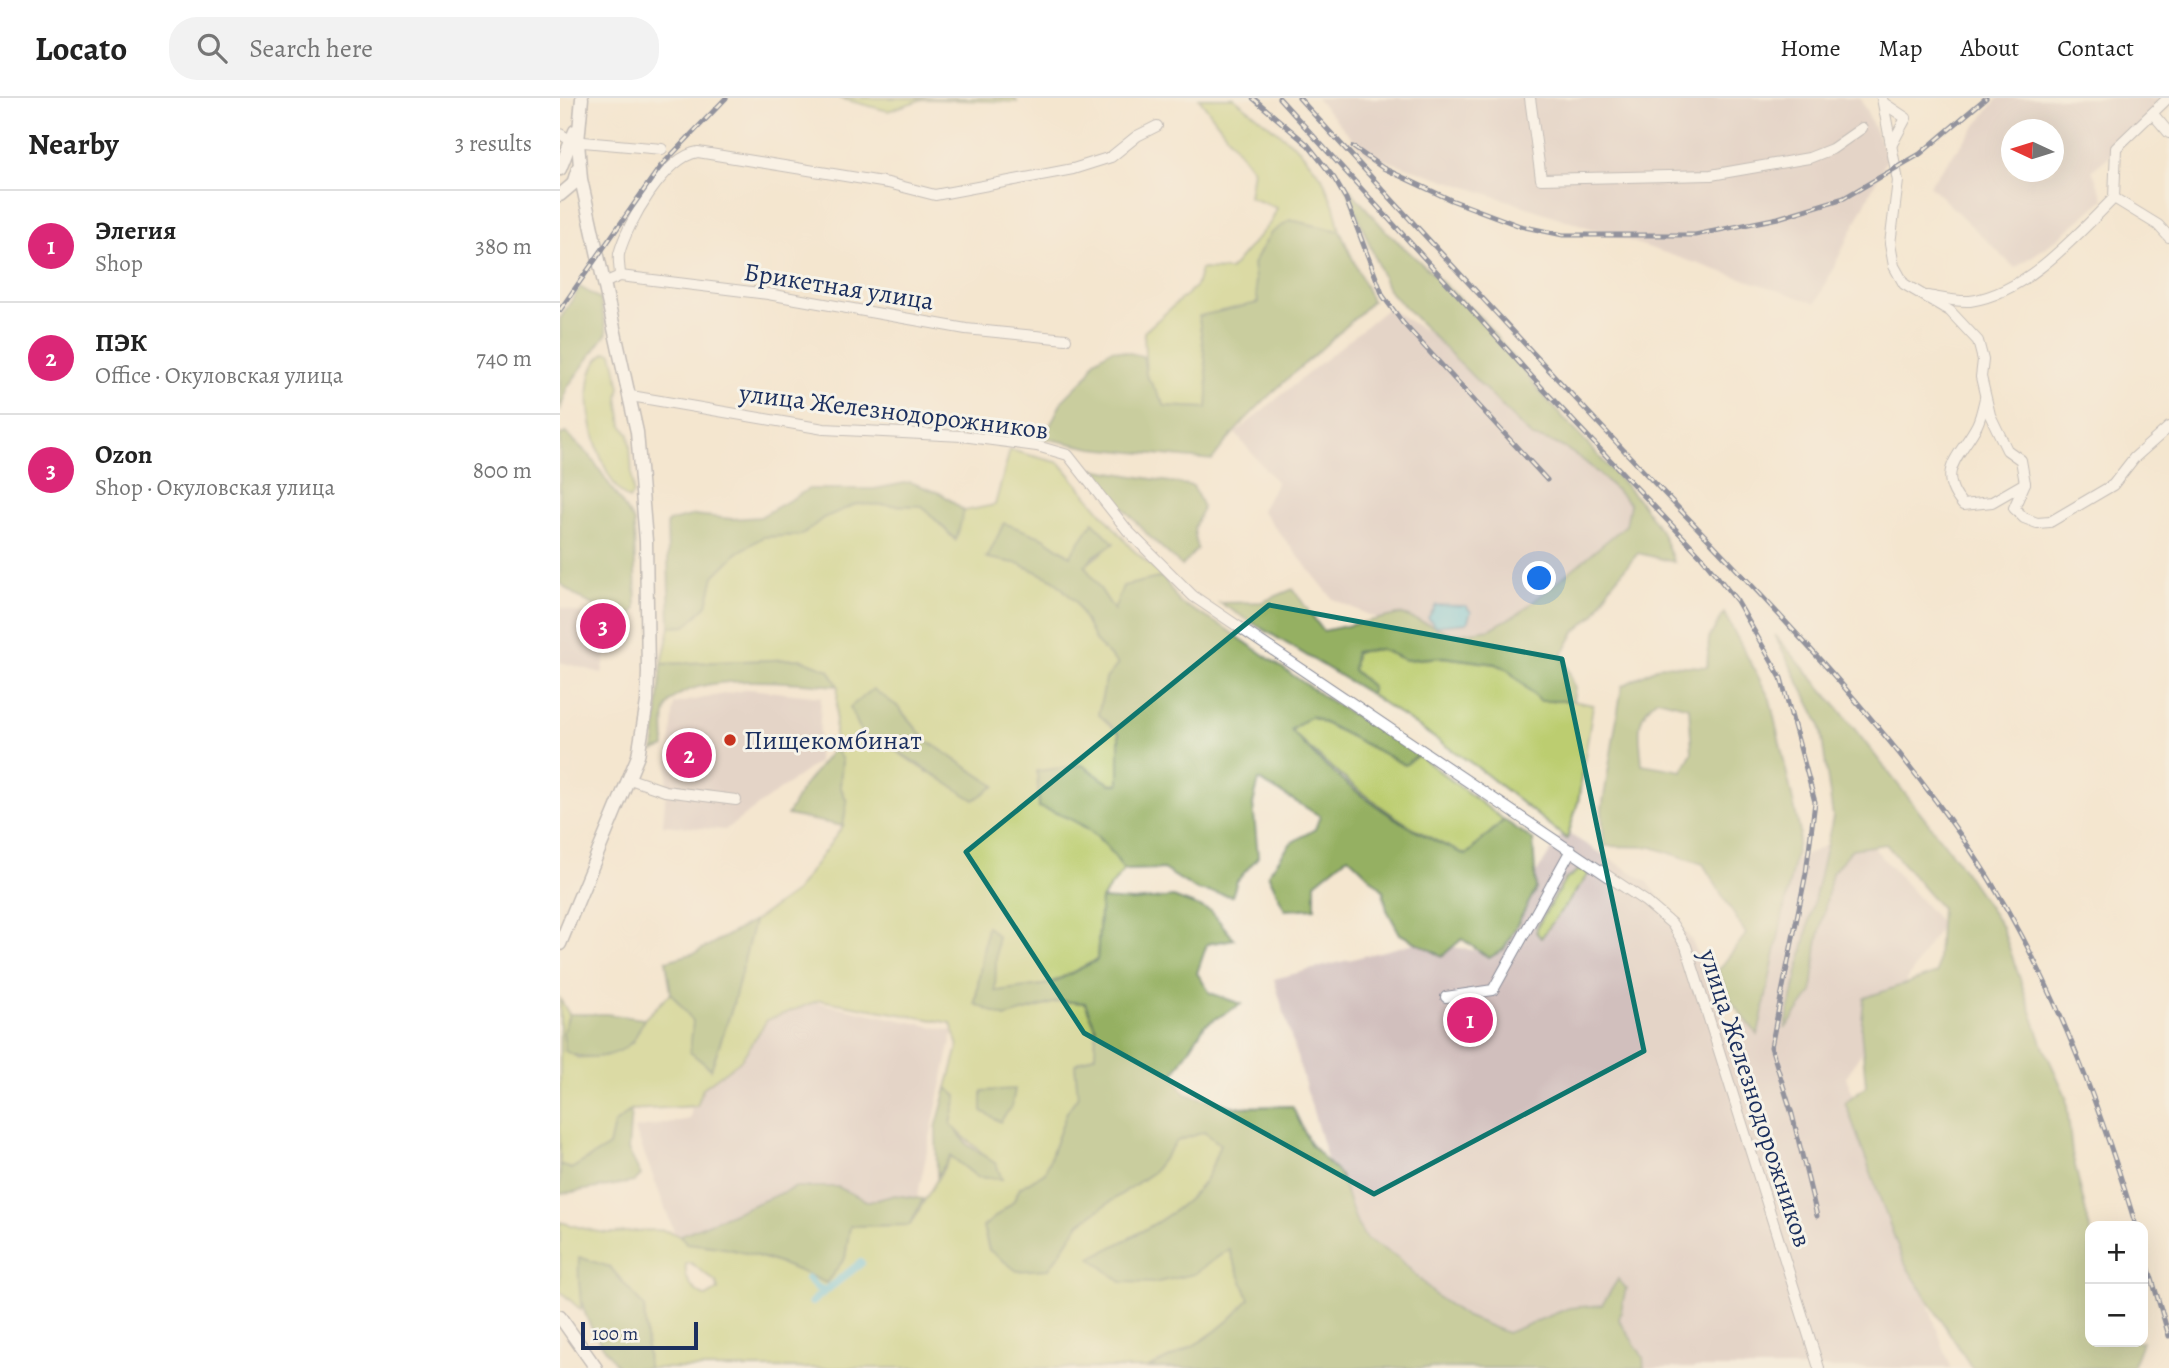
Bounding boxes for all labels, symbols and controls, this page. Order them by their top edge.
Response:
search box [169,17,659,80]
text: Locato [35,26,127,71]
icon: search [193,29,231,67]
text: Search here [249,31,373,66]
text: Home [1780,32,1841,64]
text: Map [1879,32,1923,64]
text: About [1961,32,2019,64]
text: Contact [2057,32,2134,64]
north arrow [2001,119,2064,182]
text: Nearby [28,124,119,164]
text: 3 results [455,128,532,159]
text: Элегия [95,213,176,248]
text: 1 [47,231,55,262]
text: 380 m [475,231,532,262]
text: Shop [95,248,143,279]
street label: Брикетная улица [741,254,936,319]
text: ПЭК [95,325,147,360]
text: 2 [45,343,57,374]
text: 740 m [476,343,532,374]
text: Office · Окуловская улица [95,360,343,391]
street label: улица Железнодорожников [736,375,1051,448]
text: Ozon [95,437,153,472]
text: 3 [46,455,56,486]
text: 800 m [473,455,532,486]
text: Shop · Окуловская улица [95,472,335,503]
your location [1522,561,1556,595]
pin: 3 [580,600,626,652]
place label: Пищекомбинат [744,723,922,758]
pin: 2 [666,729,712,781]
marker: Пищекомбинат [722,732,738,748]
street label: улица Железнодорожников [1690,944,1820,1252]
pin: 1 [1447,994,1493,1046]
map controls [2085,1221,2148,1347]
button: + [2085,1221,2148,1284]
button: − [2085,1284,2148,1347]
scale bar [581,1319,698,1351]
text: 100 m [592,1321,638,1347]

